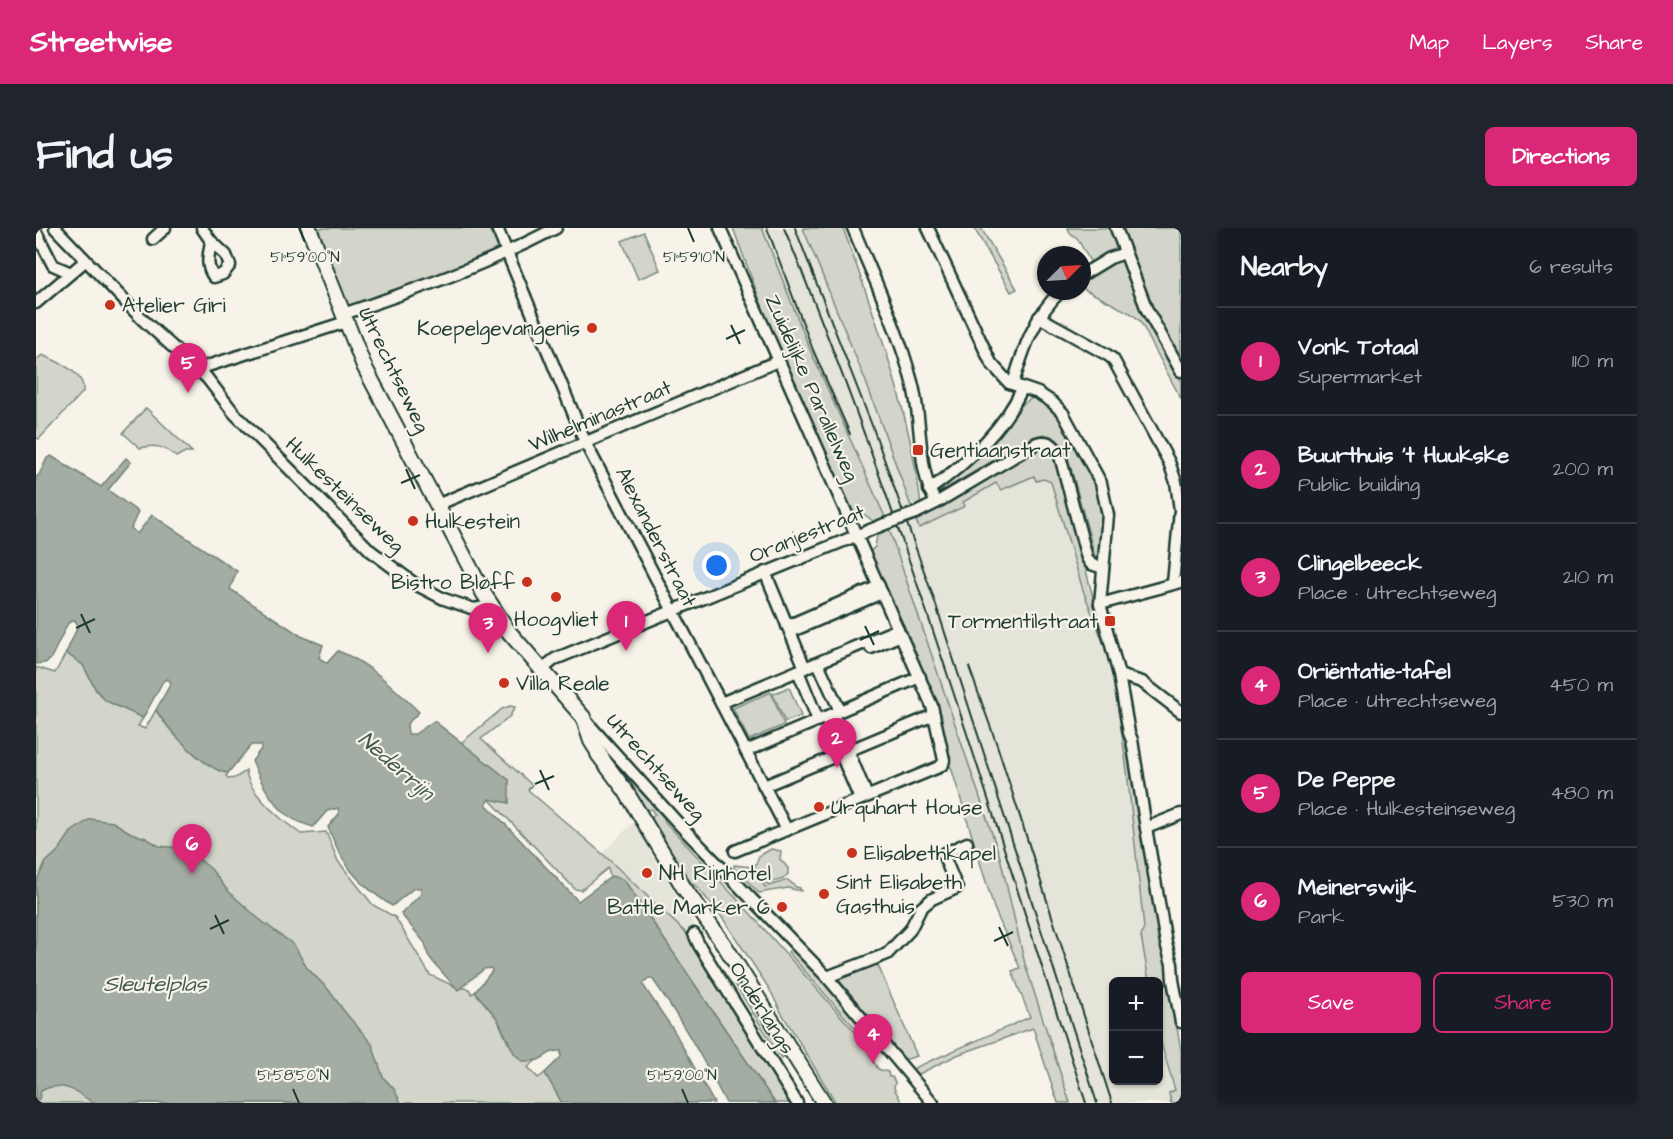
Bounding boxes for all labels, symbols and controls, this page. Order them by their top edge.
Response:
text: Streetwise [30,23,172,62]
text: Map [1409,28,1449,57]
text: Layers [1482,28,1552,57]
text: Share [1585,28,1643,57]
text: Find us [36,127,173,185]
button: Directions [1485,127,1637,186]
north arrow [1037,246,1091,300]
text: 51°59'00"N [270,247,340,268]
text: 51°59'10"N [663,247,725,268]
text: Nearby [1241,249,1328,285]
text: 6 results [1529,253,1613,281]
street label: Zuidelijke Parallelweg [756,290,866,487]
place label: Atelier Giri [122,291,226,320]
marker: Atelier Giri [103,298,117,312]
street label: Utrechtseweg [349,302,437,439]
place label: Koepelgevangenis [417,314,580,345]
marker: Koepelgevangenis [585,321,599,335]
text: Vonk Totaal [1298,332,1418,363]
pin: 5 [168,344,208,393]
text: 1 [1259,347,1262,375]
text: 110 m [1572,347,1613,375]
text: Supermarket [1298,363,1422,391]
street label: Wilhelminastraat [524,373,676,459]
street label: Hulkesteinseweg [277,430,411,561]
place label: Gentiaanstraat [930,436,1071,465]
text: Buurthuis 't Huukske [1298,440,1509,471]
marker: Gentiaanstraat [911,443,925,457]
text: 2 [1255,455,1266,483]
text: 200 m [1553,455,1613,483]
street label: Alexanderstraat [608,462,704,612]
text: Public building [1298,471,1420,499]
street label: Oranjestraat [745,497,870,570]
place label: Hulkestein [425,507,520,536]
marker: Hulkestein [406,514,420,528]
text: Clingelbeeck [1298,548,1422,579]
your location [702,551,731,580]
text: 3 [1255,563,1266,591]
text: 210 m [1563,563,1613,591]
place label: Bistro Bløff [391,568,516,597]
marker: Bistro Bløff [520,575,534,589]
text: Place · Utrechtseweg [1298,579,1496,607]
marker: Hoogvliet [549,590,563,604]
pin: 1 [606,602,646,651]
pin: 3 [468,604,508,653]
place label: Hoogvliet [514,605,599,636]
place label: Tormentilstraat [948,607,1099,636]
marker: Tormentilstraat [1103,614,1117,628]
text: Oriëntatie-tafel [1298,656,1451,687]
place label: Villa Reale [516,669,610,698]
text: 4 [1254,671,1267,699]
text: 450 m [1549,671,1613,699]
marker: Villa Reale [497,676,511,690]
text: Place · Utrechtseweg [1298,687,1496,715]
street label: Utrechtseweg [598,707,713,829]
pin: 2 [818,718,856,768]
water label: Nederrijn [351,724,442,809]
text: De Peppe [1298,764,1395,795]
text: 5 [1253,779,1268,807]
text: 480 m [1550,779,1613,807]
place label: Urquhart House [831,793,983,822]
text: Place · Hulkesteinseweg [1298,795,1515,823]
marker: Urquhart House [812,800,826,814]
pin: 6 [172,824,212,874]
place label: Elisabethkapel [864,839,996,869]
marker: Elisabethkapel [845,846,859,860]
place label: NH Rijnhotel [659,859,771,888]
marker: NH Rijnhotel [640,866,654,880]
place label: Sint Elisabeth Gasthuis [836,868,963,921]
text: Meinerswijk [1298,872,1416,903]
marker: Sint Elisabeth Gasthuis [817,887,831,901]
text: 6 [1254,887,1267,915]
text: 530 m [1552,887,1613,915]
place label: Battle Marker 6 [607,893,770,922]
marker: Battle Marker 6 [775,900,789,914]
text: Park [1298,903,1344,931]
street label: Onderlangs [720,956,802,1061]
water label: Sleutelplas [104,969,207,1000]
button: Save [1241,972,1421,1033]
button: Share [1433,972,1613,1033]
map controls [1109,977,1163,1085]
button: + [1109,977,1163,1031]
pin: 4 [854,1014,892,1064]
button: − [1109,1031,1163,1085]
text: 51°58'50"N [257,1065,329,1086]
text: 51°59'00"N [647,1065,717,1086]

